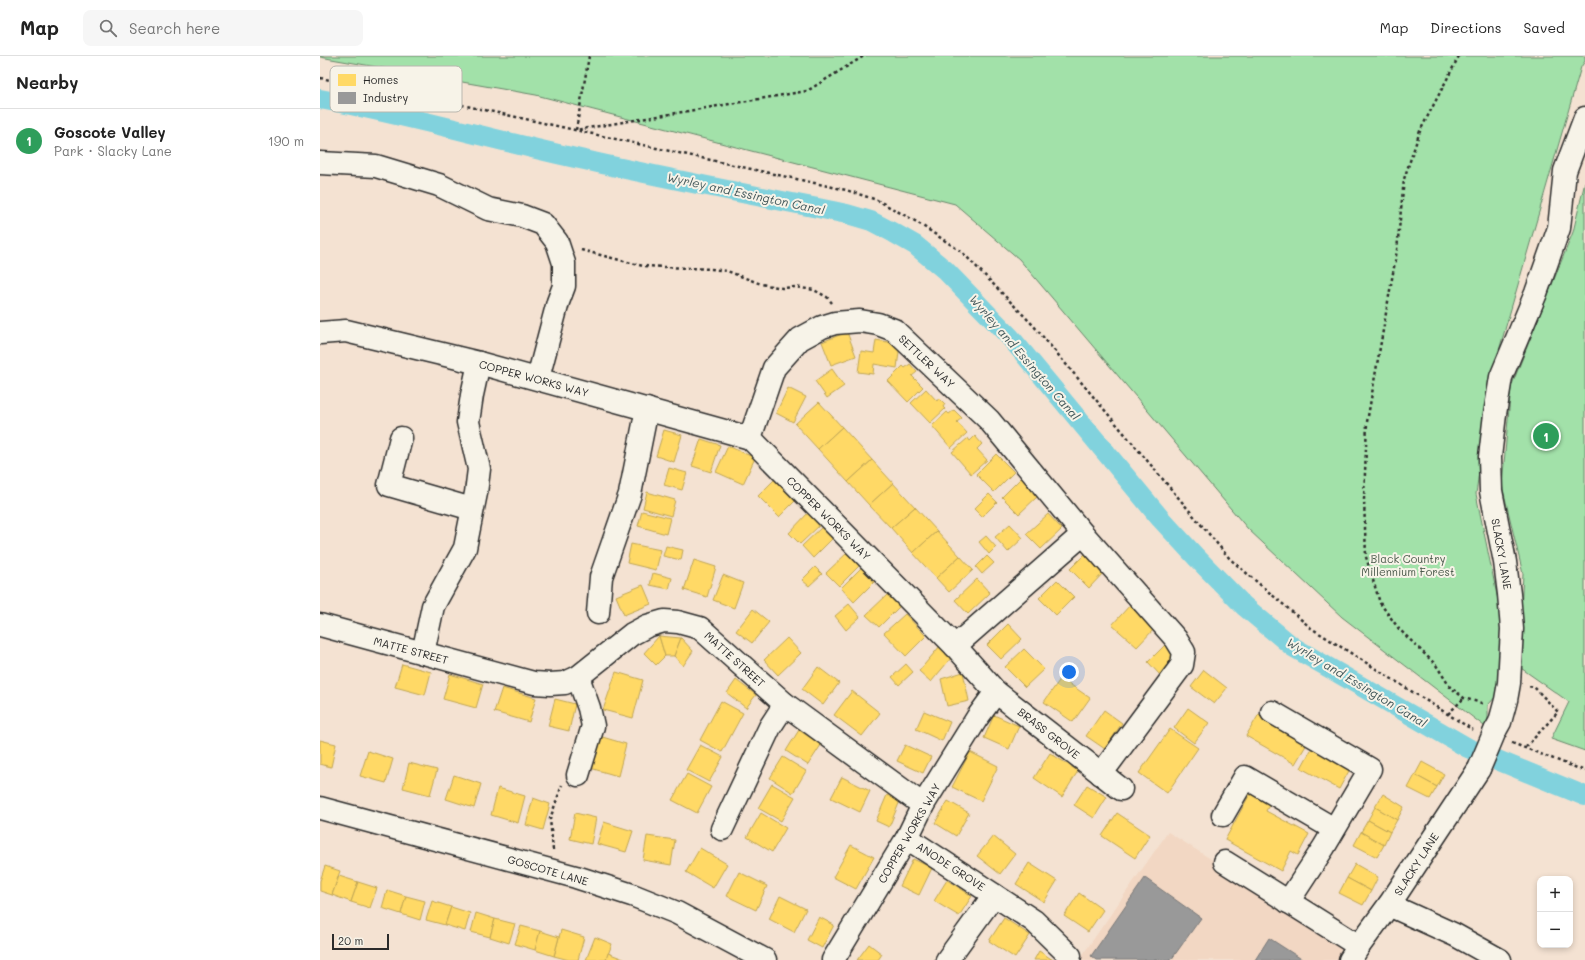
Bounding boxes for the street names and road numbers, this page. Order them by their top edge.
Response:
street label: SETTLER WAY [896,331,958,391]
street label: COPPER WORKS WAY [477,356,591,400]
street label: COPPER WORKS WAY [784,473,874,563]
street label: SLACKY LANE [1488,517,1516,591]
street label: MATTE STREET [702,628,768,690]
street label: MATTE STREET [372,633,450,667]
street label: BRASS GROVE [1015,704,1083,762]
street label: COPPER WORKS WAY [874,780,944,886]
street label: SLACKY LANE [1390,830,1442,898]
street label: ANODE GROVE [914,838,988,894]
street label: GOSCOTE LANE [506,851,590,889]

